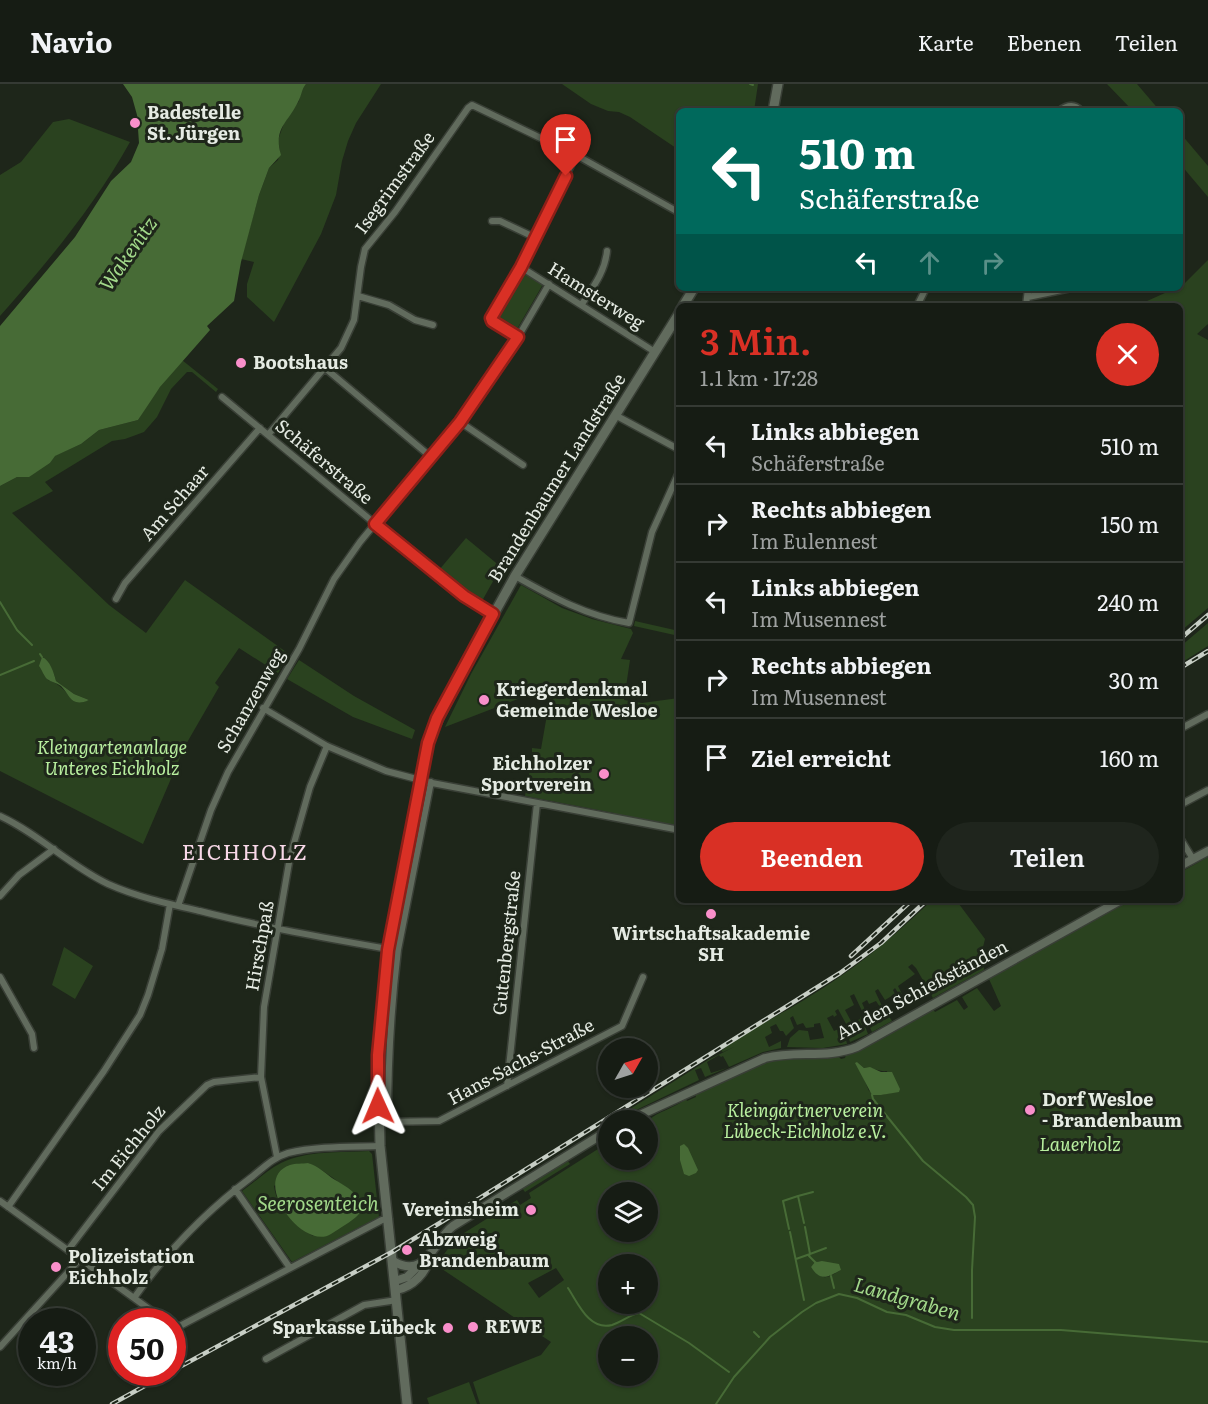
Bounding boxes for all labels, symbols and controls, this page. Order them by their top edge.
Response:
text: Navio [30,20,112,62]
text: Karte [918,26,974,57]
text: Ebenen [1007,26,1082,57]
text: Teilen [1115,26,1178,57]
place label: Badestelle St. Jürgen [147,98,241,146]
pin [540,114,591,176]
marker: Badestelle St. Jürgen [128,116,142,130]
text: 510 m [799,120,915,182]
icon: arrive [549,123,582,156]
street label: Isegrimstraße [347,125,440,239]
icon: left [700,132,778,210]
text: Schäferstraße [799,177,979,217]
water label: Wakenitz [90,209,163,296]
icon: left [850,246,883,279]
icon: ahead [913,246,946,279]
icon: right [976,246,1009,279]
street label: Hamsterweg [543,254,651,336]
text: 3 Min. [700,313,812,366]
button: close [1096,323,1159,386]
place label: Bootshaus [253,348,348,375]
marker: Bootshaus [234,356,248,370]
text: 1.1 km · 17:28 [700,362,818,392]
street label: Brandenbaumer Landstraße [480,368,631,587]
street label: Schäferstraße [270,412,380,510]
text: Links abbiegen [751,414,920,447]
icon: left [700,429,733,462]
text: 510 m [1100,429,1159,462]
text: Schäferstraße [751,447,885,477]
street label: Am Schaar [133,458,215,546]
text: Rechts abbiegen [751,492,931,525]
icon: right [700,507,733,540]
text: 150 m [1100,507,1159,540]
text: Im Eulennest [751,525,878,555]
text: Links abbiegen [751,570,920,603]
icon: left [700,585,733,618]
text: 240 m [1097,585,1159,618]
text: Im Musennest [751,603,887,633]
street label: Schanzenweg [209,642,291,758]
text: Rechts abbiegen [751,648,931,681]
icon: right [700,663,733,696]
text: 30 m [1109,663,1159,696]
place label: Kriegerdenkmal Gemeinde Wesloe [496,675,658,723]
text: Im Musennest [751,681,887,711]
marker: Kriegerdenkmal Gemeinde Wesloe [477,693,491,707]
park label: Kleingartenanlage Unteres Eichholz [37,733,187,781]
icon: arrive [700,741,733,774]
text: Ziel erreicht [751,741,891,774]
text: 160 m [1100,741,1159,774]
place label: Eichholzer Sportverein [481,749,592,797]
marker: Eichholzer Sportverein [597,767,611,781]
button: Beenden [700,822,924,891]
button: Teilen [936,822,1159,891]
district label: EICHHOLZ [182,835,308,866]
street label: Gutenbergstraße [485,869,527,1016]
street label: Hirschpaß [237,898,280,993]
marker: Wirtschaftsakademie SH [704,907,718,921]
place label: Wirtschaftsakademie SH [612,919,810,967]
street label: An den Schießständen [831,932,1012,1045]
street label: Hans-Sachs-Straße [442,1011,598,1111]
north arrow [598,1038,658,1098]
map controls [598,1038,658,1386]
position arrow [346,1074,410,1138]
place label: Dorf Wesloe - Brandenbaum [1042,1085,1182,1133]
park label: Kleingärtnerverein Lübeck-Eichholz e.V. [724,1096,886,1144]
street label: Im Eichholz [85,1098,171,1196]
marker: Dorf Wesloe - Brandenbaum [1023,1103,1037,1117]
button: search [598,1110,658,1170]
park label: Lauerholz [1039,1130,1121,1157]
button: layers [598,1182,658,1242]
water label: Seerosenteich [257,1187,379,1217]
place label: Vereinsheim [402,1195,519,1222]
marker: Vereinsheim [524,1203,538,1217]
place label: Abzweig Brandenbaum [419,1225,549,1273]
place label: Polizeistation Eichholz [68,1242,195,1290]
marker: Abzweig Brandenbaum [400,1243,414,1257]
button: + [598,1254,658,1314]
marker: Polizeistation Eichholz [49,1260,63,1274]
water label: Landgraben [851,1268,964,1327]
speed limit sign: 50 [108,1308,186,1386]
place label: REWE [485,1312,542,1339]
place label: Sparkasse Lübeck [272,1313,437,1340]
text: 43 [40,1318,74,1362]
marker: REWE [466,1320,480,1334]
marker: Sparkasse Lübeck [441,1321,455,1335]
button: − [598,1326,658,1386]
text: km/h [37,1351,77,1374]

